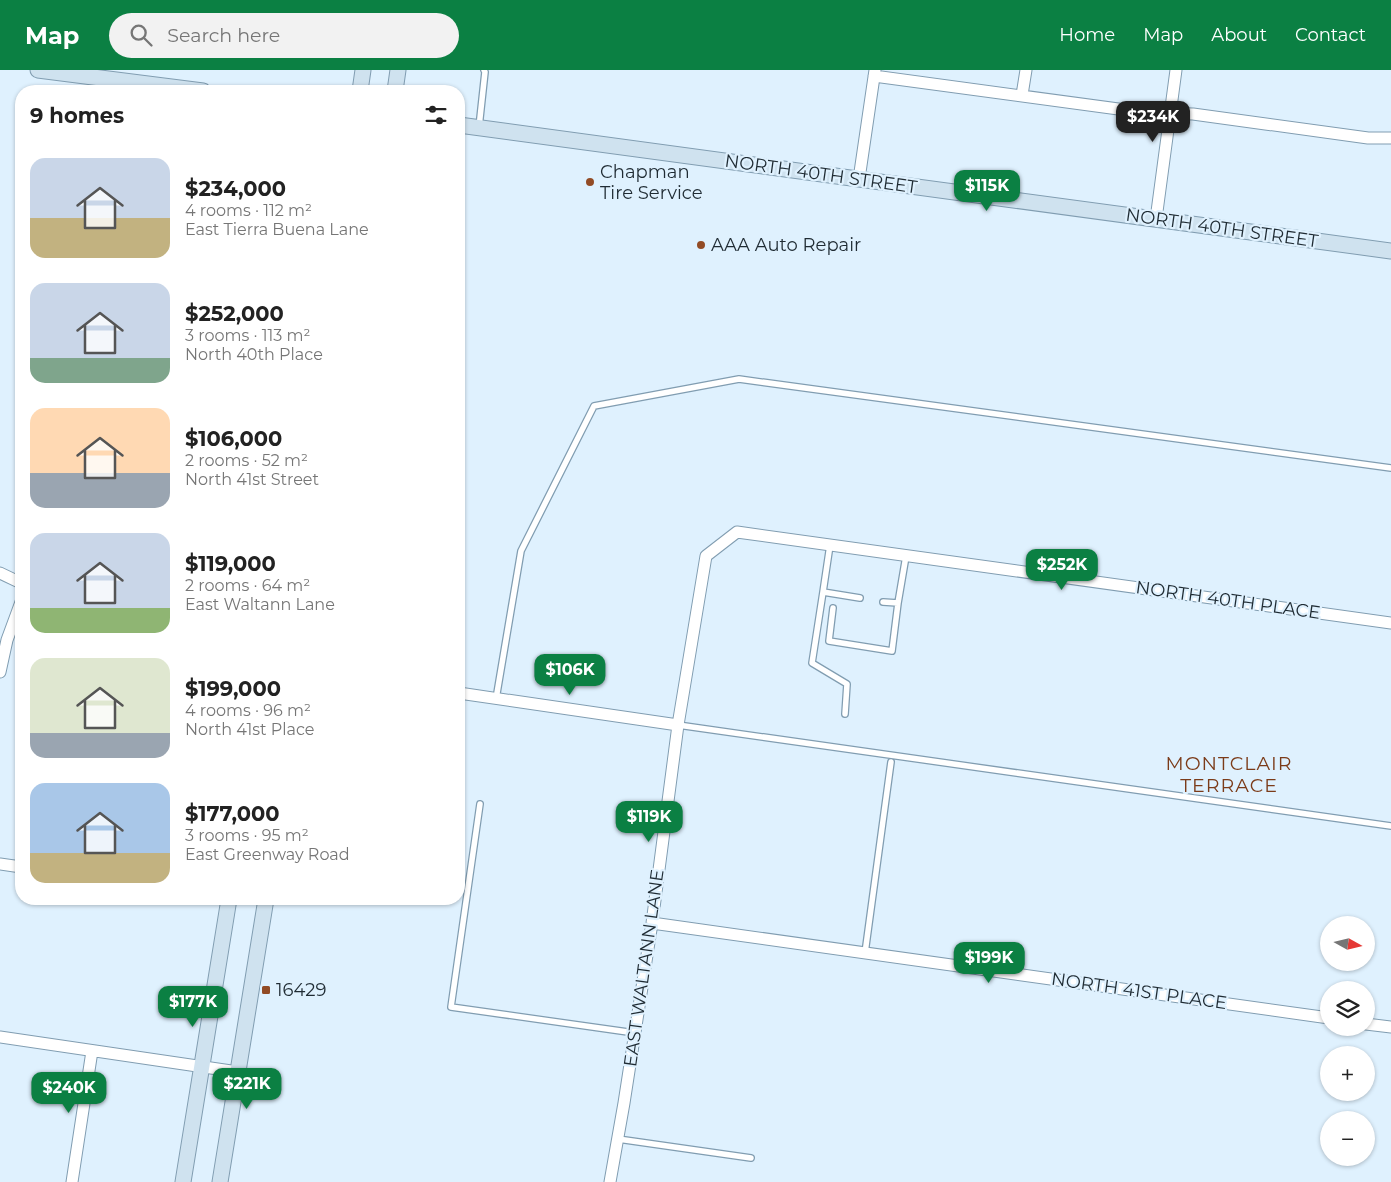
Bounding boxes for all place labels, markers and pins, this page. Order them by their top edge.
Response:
pin: $234K [1118,100,1188,143]
place label: Chapman Tire Service [600,161,703,204]
pin: $115K [952,170,1022,212]
marker: Chapman Tire Service [584,176,596,188]
place label: AAA Auto Repair [711,234,861,256]
marker: AAA Auto Repair [695,239,707,251]
pin: $252K [1027,548,1097,591]
pin: $106K [535,654,605,696]
pin: $119K [614,800,684,843]
pin: $199K [954,942,1024,984]
place label: 16429 [276,979,327,1001]
marker: 16429 [260,984,272,996]
pin: $177K [158,986,228,1028]
pin: $221K [212,1068,282,1110]
pin: $240K [34,1072,104,1114]

